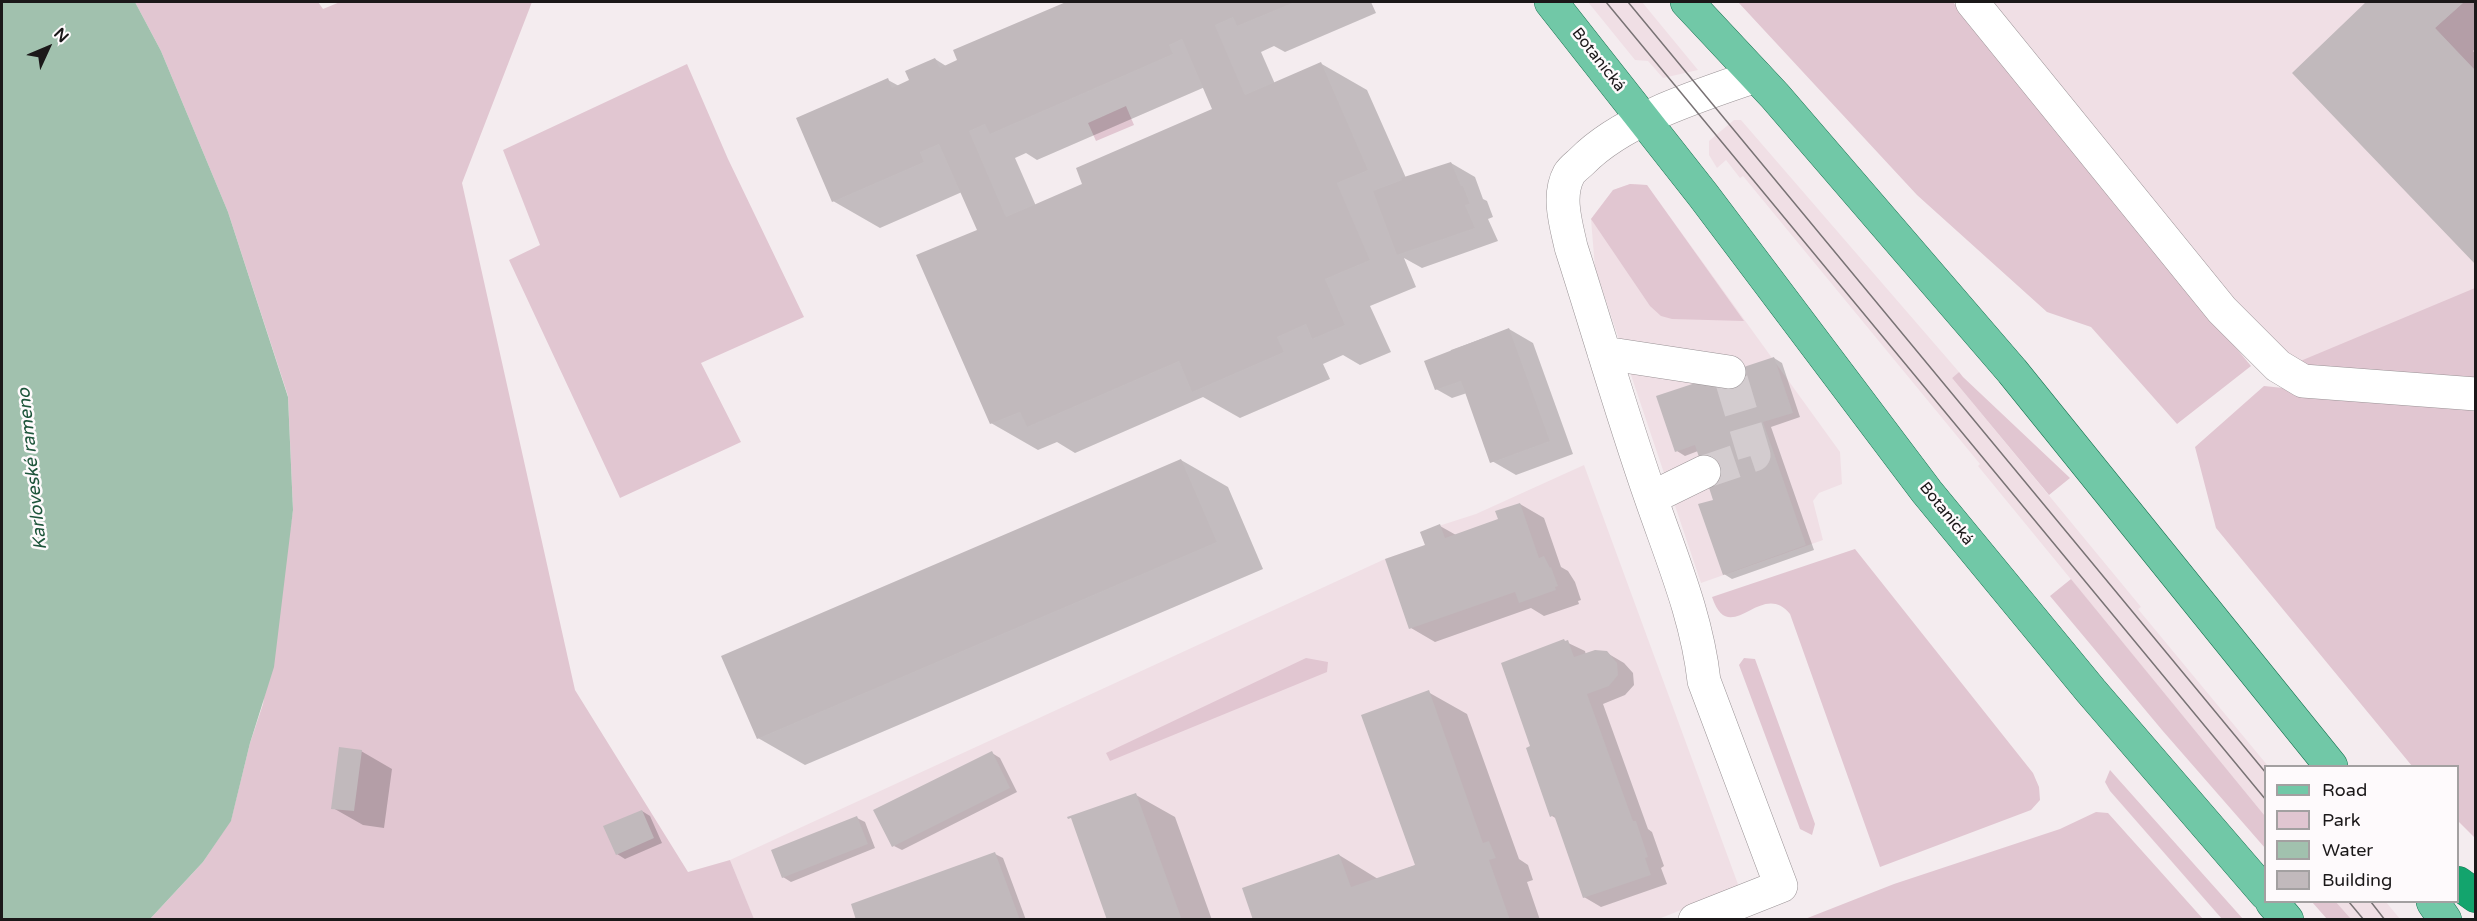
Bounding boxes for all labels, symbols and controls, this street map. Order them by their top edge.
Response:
north arrow [18,18,78,78]
text: N [49,24,73,47]
street label: Botanická [1567,24,1629,96]
water label: Karloveské rameno [14,387,52,551]
street label: Botanická [1915,479,1977,549]
legend [2264,765,2459,903]
text: Road [2322,779,2367,801]
text: Park [2322,809,2360,831]
text: Water [2322,839,2373,861]
text: Building [2322,869,2392,891]

